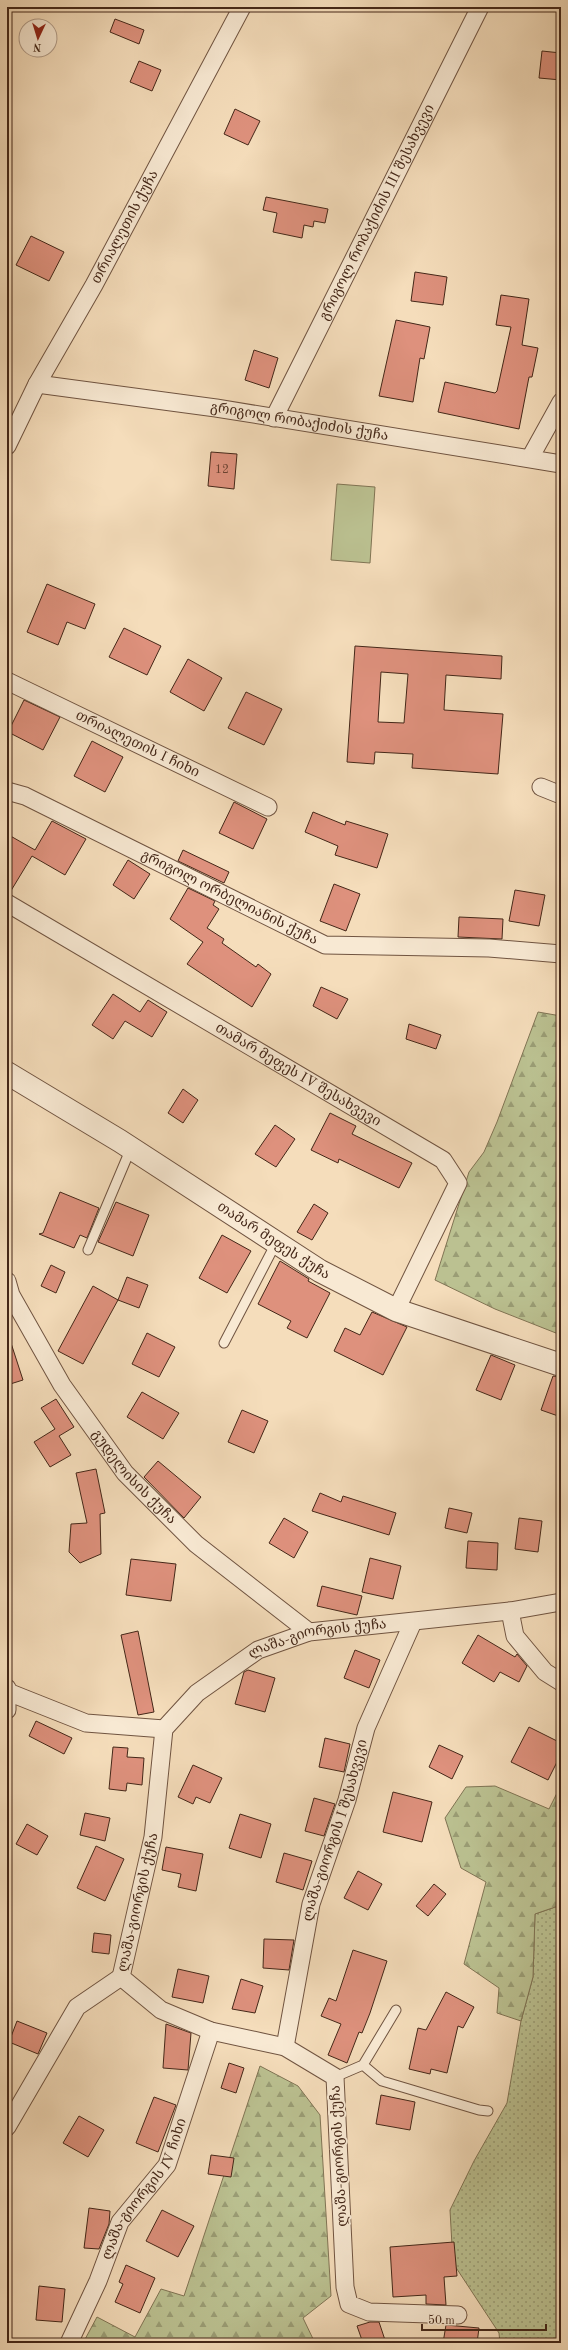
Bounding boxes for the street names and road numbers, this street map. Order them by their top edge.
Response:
street label: გრიგოლ რობაქიძის III შესახვევი [317,102,437,323]
street label: თრიალეთის ქუჩა [89,168,161,286]
street label: გრიგოლ რობაქიძის ქუჩა [209,400,389,443]
street label: თრიალეთის I ჩიხი [73,708,202,780]
street label: გრიგოლ ორბელიანის ქუჩა [138,848,320,947]
street label: თამარ მეფეს IV შესახვევი [213,1020,383,1129]
street label: თამარ მეფეს ქუჩა [215,1199,332,1282]
street label: გუდელისის ქუჩა [89,1427,179,1527]
street label: ლაშა-გიორგის ქუჩა [246,1617,387,1662]
street label: ლაშა-გიორგის I შესახვევი [301,1738,370,1922]
street label: ლაშა-გიორგის ქუჩა [115,1832,160,1973]
street label: ლაშა-გიორგის ქუჩა [328,2085,351,2227]
street label: ლაშა-გიორგის IV ჩიხი [100,2116,189,2262]

